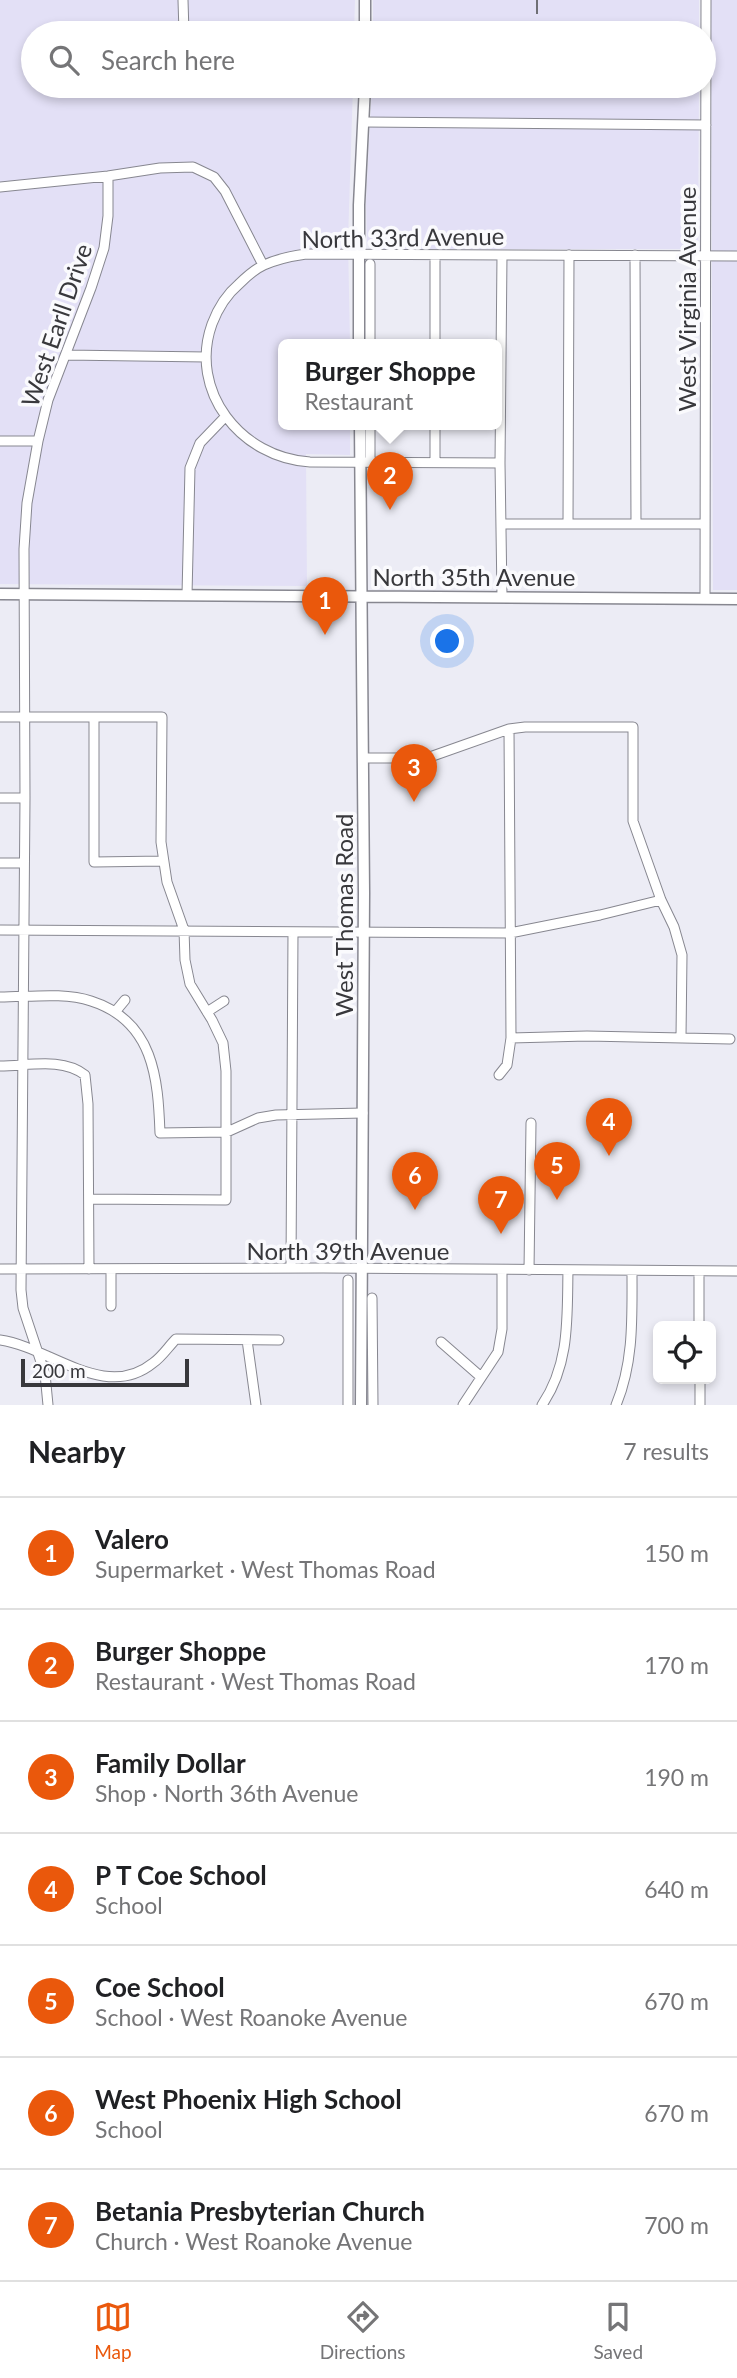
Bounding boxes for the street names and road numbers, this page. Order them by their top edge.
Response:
street label: West Virginia Avenue [672,186,701,412]
street label: North 33rd Avenue [301,221,505,253]
street label: West Earll Drive [15,240,97,410]
street label: North 35th Avenue [372,562,576,591]
street label: West Thomas Road [329,814,358,1017]
street label: North 39th Avenue [246,1236,450,1265]

